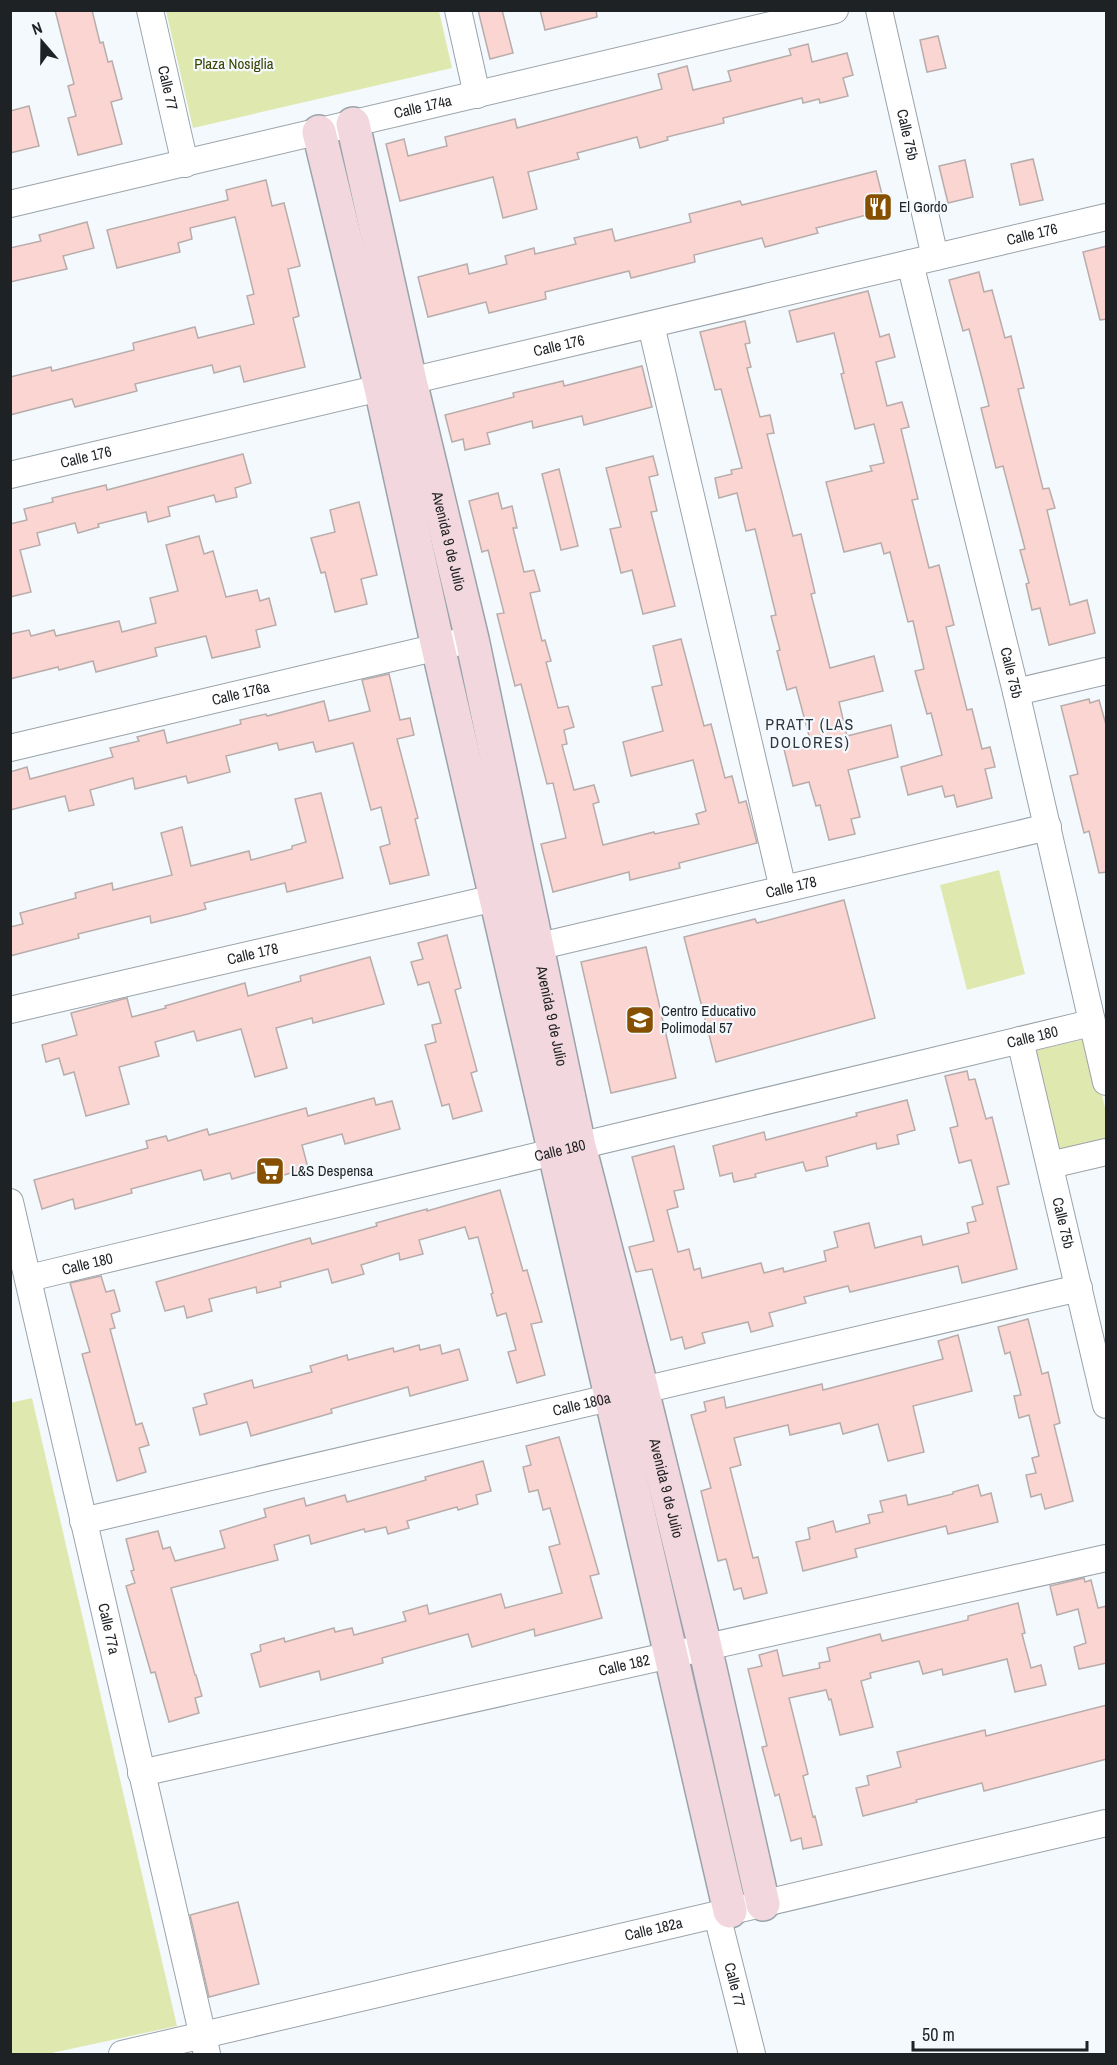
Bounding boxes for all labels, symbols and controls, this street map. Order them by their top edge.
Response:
north arrow [12,12,72,72]
text: N [29,16,45,40]
park label: Plaza Nosiglia [194,53,274,74]
street label: Calle 77 [153,64,183,112]
street label: Calle 174a [392,89,454,123]
street label: Calle 75b [892,107,924,163]
restaurant icon: El Gordo [862,191,894,223]
place label: El Gordo [899,196,948,217]
street label: Calle 176 [1004,218,1060,250]
street label: Calle 176 [531,329,587,361]
street label: Calle 176 [58,440,114,473]
street label: Avenida 9 de Julio [427,488,471,593]
street label: Calle 75b [995,645,1028,700]
street label: Calle 176a [210,676,272,710]
district label: PRATT (LAS DOLORES) [765,713,855,753]
street label: Calle 178 [763,871,819,903]
street label: Calle 178 [225,937,280,970]
street label: Avenida 9 de Julio [531,963,573,1068]
place label: Centro Educativo Polimodal 57 [661,1000,756,1038]
school or university icon: Centro Educativo Polimodal 57 [624,1004,656,1036]
street label: Calle 180 [1005,1020,1060,1053]
street label: Calle 180 [532,1134,588,1166]
supermarket icon: L&S Despensa [254,1155,286,1187]
place label: L&S Despensa [291,1160,373,1181]
street label: Calle 75b [1047,1195,1080,1251]
street label: Calle 180 [59,1247,115,1280]
street label: Calle 180a [550,1387,613,1421]
street label: Avenida 9 de Julio [644,1435,689,1540]
street label: Calle 77a [93,1601,125,1656]
street label: Calle 182 [596,1649,652,1681]
street label: Calle 182a [622,1912,685,1946]
street label: Calle 77 [719,1960,751,2009]
scale bar [913,2014,1087,2052]
text: 50 m [922,2022,955,2047]

